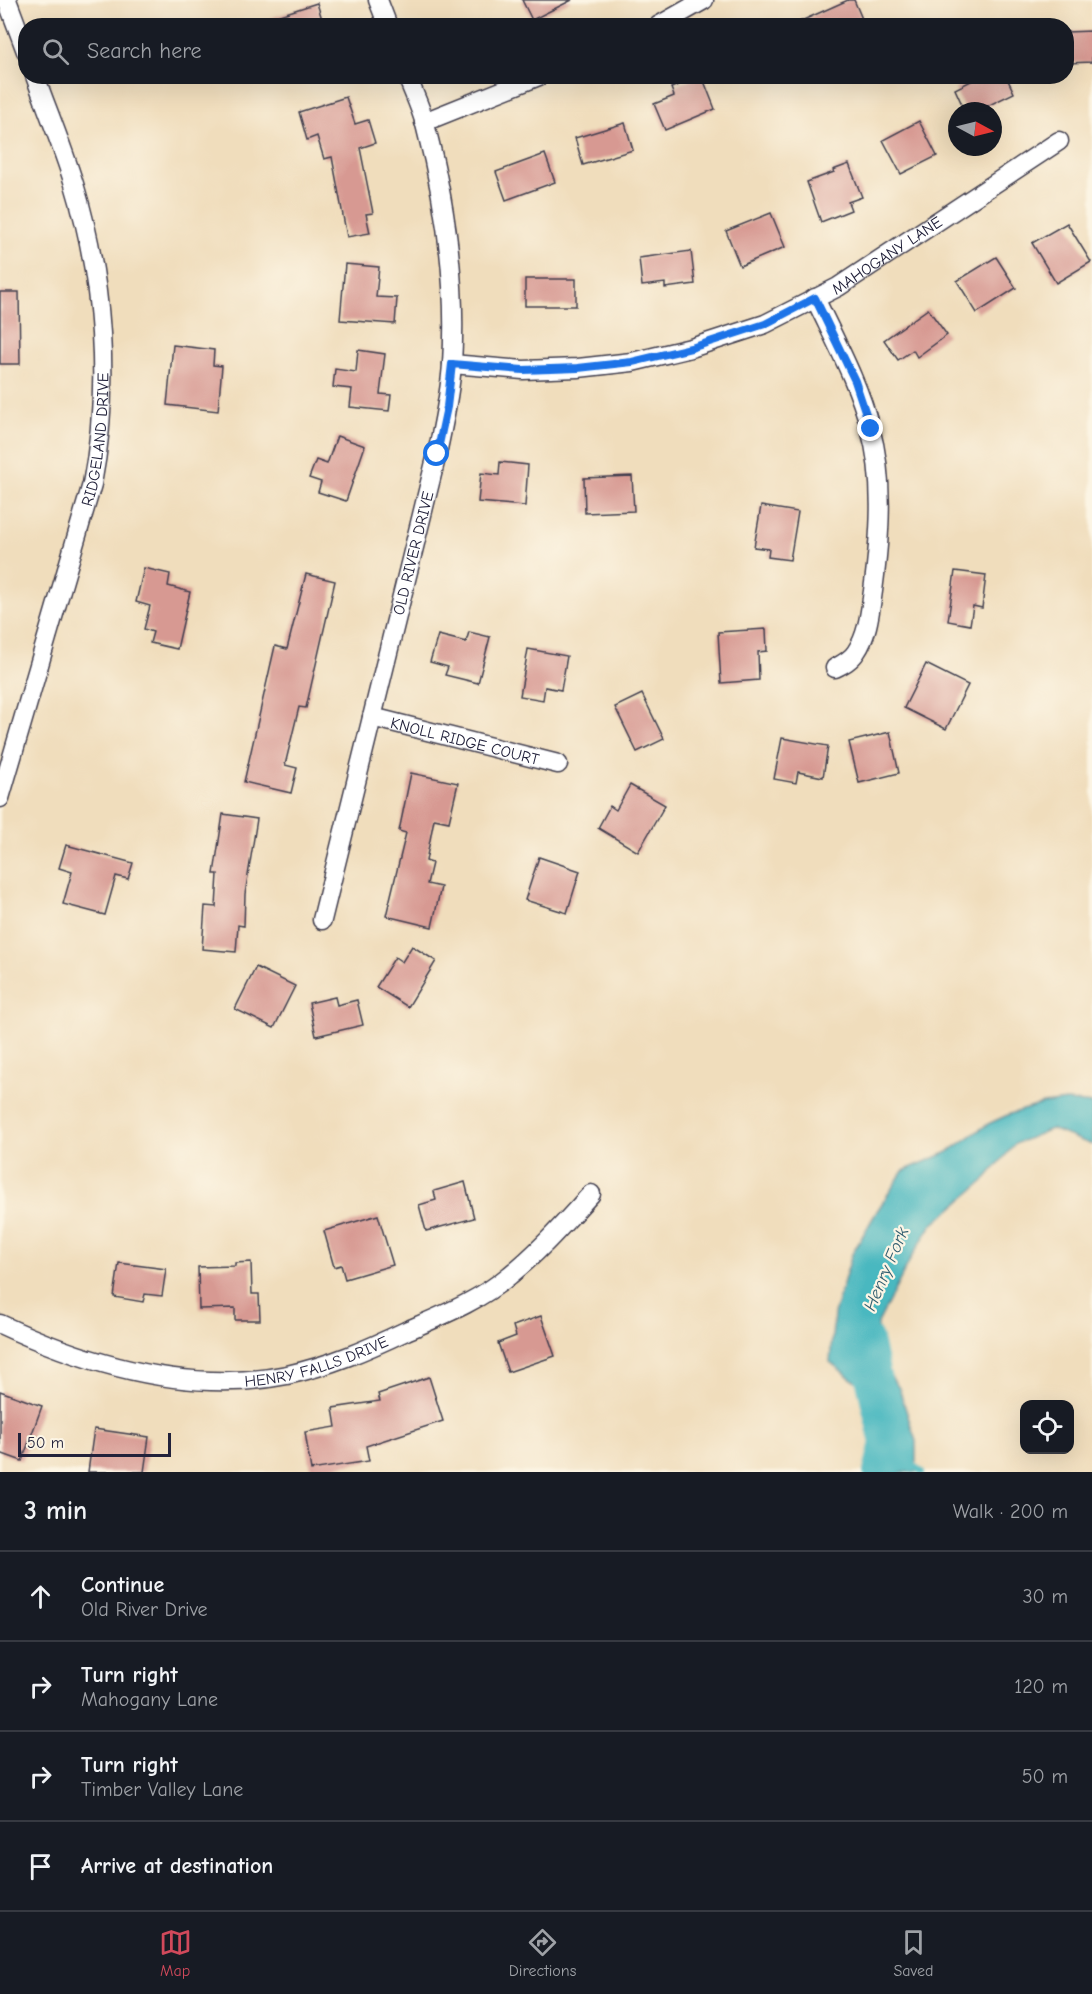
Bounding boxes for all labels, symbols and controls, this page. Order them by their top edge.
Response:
search box [18,18,1074,84]
icon: search [39,35,72,68]
text: Search here [87,38,202,64]
north arrow [948,102,1002,156]
street label: MAHOGANY LANE [829,213,946,299]
street label: RIDGELAND DRIVE [78,372,112,508]
route end [857,415,883,441]
route start [423,440,449,466]
street label: OLD RIVER DRIVE [390,489,438,617]
street label: KNOLL RIDGE COURT [389,714,542,769]
water label: Henry Fork [859,1224,914,1314]
street label: HENRY FALLS DRIVE [244,1332,391,1391]
map controls [1020,1400,1074,1454]
button: locate [1020,1400,1074,1454]
scale bar [18,1430,171,1458]
text: 50 m [27,1434,64,1452]
text: 3 min [24,1496,87,1526]
text: Walk · 200 m [953,1500,1068,1523]
text: Continue [81,1572,164,1598]
icon: ahead [24,1580,57,1613]
text: 30 m [1022,1585,1068,1608]
text: Old River Drive [81,1598,208,1621]
text: Turn right [81,1662,178,1688]
icon: right [24,1670,57,1703]
text: 120 m [1014,1675,1068,1698]
text: Mahogany Lane [81,1688,218,1711]
text: Turn right [81,1752,178,1778]
icon: right [24,1760,57,1793]
text: 50 m [1022,1765,1068,1788]
text: Timber Valley Lane [81,1778,243,1801]
icon: arrive [24,1850,57,1883]
text: Arrive at destination [81,1853,273,1879]
tab: Map [159,1926,192,1980]
tab: Directions [509,1926,576,1980]
tab: Saved [893,1926,933,1980]

